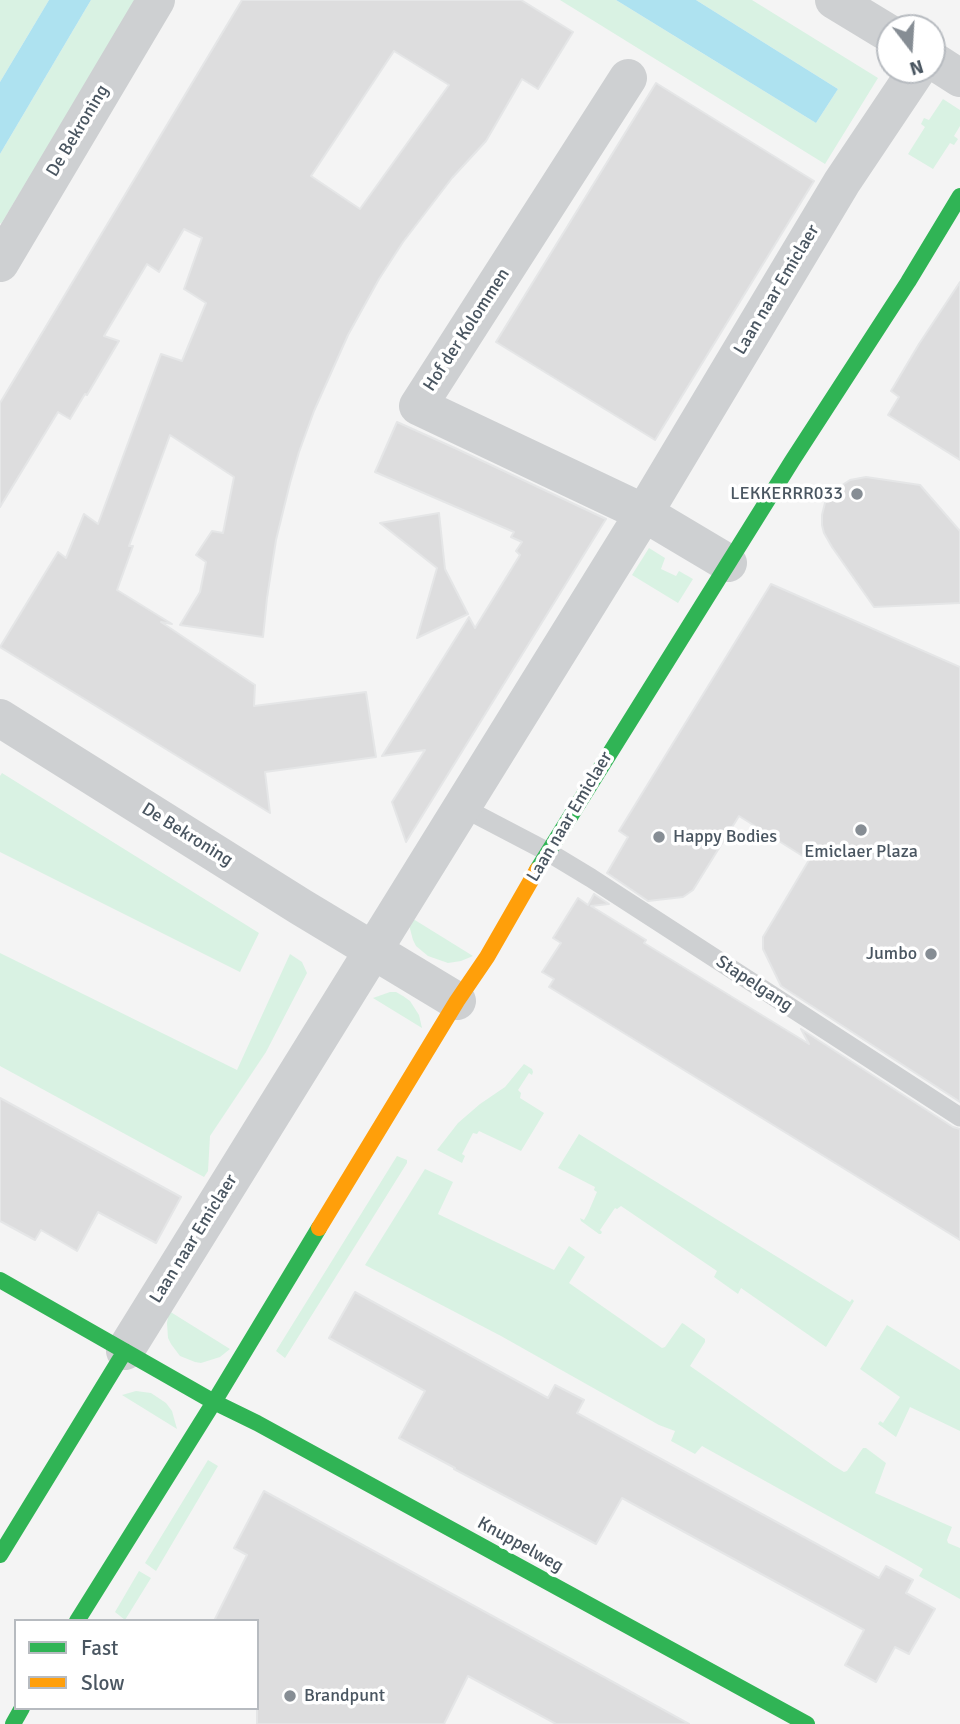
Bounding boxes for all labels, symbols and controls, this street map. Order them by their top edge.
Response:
north arrow [876,14,946,84]
text: N [907,54,926,81]
street label: De Bekroning [42,81,114,181]
street label: Laan naar Emiclaer [730,221,824,359]
street label: Hof der Kolommen [419,264,515,396]
place label: LEKKERRR033 [730,483,843,505]
marker: LEKKERRR033 [849,486,865,502]
street label: Laan naar Emiclaer [523,748,617,886]
street label: De Bekroning [138,798,236,872]
marker: Emiclaer Plaza [853,822,869,838]
place label: Happy Bodies [673,826,777,848]
marker: Happy Bodies [651,829,667,845]
place label: Emiclaer Plaza [804,841,918,863]
place label: Jumbo [866,943,917,965]
marker: Jumbo [923,946,939,962]
street label: Stapelgang [712,951,796,1017]
street label: Laan naar Emiclaer [146,1171,242,1307]
street label: Knuppelweg [473,1513,567,1577]
legend [14,1619,259,1710]
text: Fast [81,1635,118,1661]
text: Slow [81,1670,125,1696]
place label: Brandpunt [304,1685,385,1707]
marker: Brandpunt [282,1688,298,1704]

